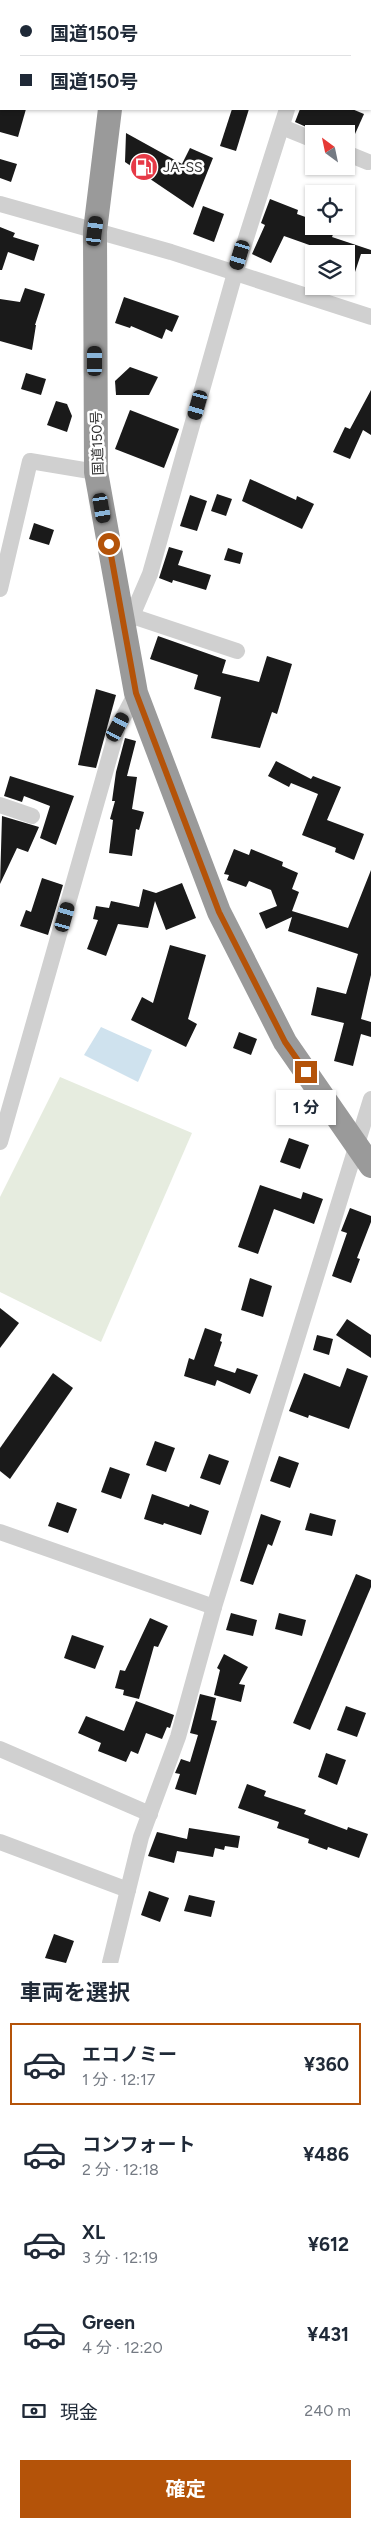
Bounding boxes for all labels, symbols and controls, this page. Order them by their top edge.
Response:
text: 国道150号 [50,22,138,45]
text: 国道150号 [50,70,138,93]
north arrow [305,125,355,175]
map controls [305,125,355,295]
fuel station icon: JA-SS [129,152,159,182]
place label: JA-SS [163,159,203,176]
button: locate [305,185,355,235]
car [85,215,104,247]
car [228,238,251,272]
button: layers [305,245,355,295]
car [87,346,102,376]
car [186,389,209,421]
street label: 国道150号 [88,410,107,476]
car [92,492,111,524]
route start [98,533,120,555]
car [104,710,131,744]
car [53,901,76,933]
route end [295,1061,317,1083]
callout: 1 分 [276,1090,336,1124]
text: 1 分 [293,1098,319,1117]
text: 車両を選択 [20,1979,130,2006]
icon: car [22,2042,67,2087]
text: エコノミー [82,2043,177,2066]
text: ¥360 [304,2053,349,2076]
text: 1 分 · 12:17 [82,2070,155,2089]
icon: car [22,2132,67,2177]
text: コンフォート [82,2133,195,2156]
text: ¥486 [303,2143,349,2166]
text: 2 分 · 12:18 [82,2160,159,2179]
text: XL [82,2221,105,2244]
icon: car [22,2222,67,2267]
text: ¥612 [308,2233,349,2256]
text: 3 分 · 12:19 [82,2248,158,2267]
text: Green [82,2311,135,2334]
icon: car [22,2312,67,2357]
text: ¥431 [307,2323,349,2346]
text: 4 分 · 12:20 [82,2338,163,2357]
icon: cash [20,2397,48,2425]
text: 現金 [60,2401,98,2424]
text: 240 m [304,2401,351,2420]
button: 確定 [20,2460,351,2518]

